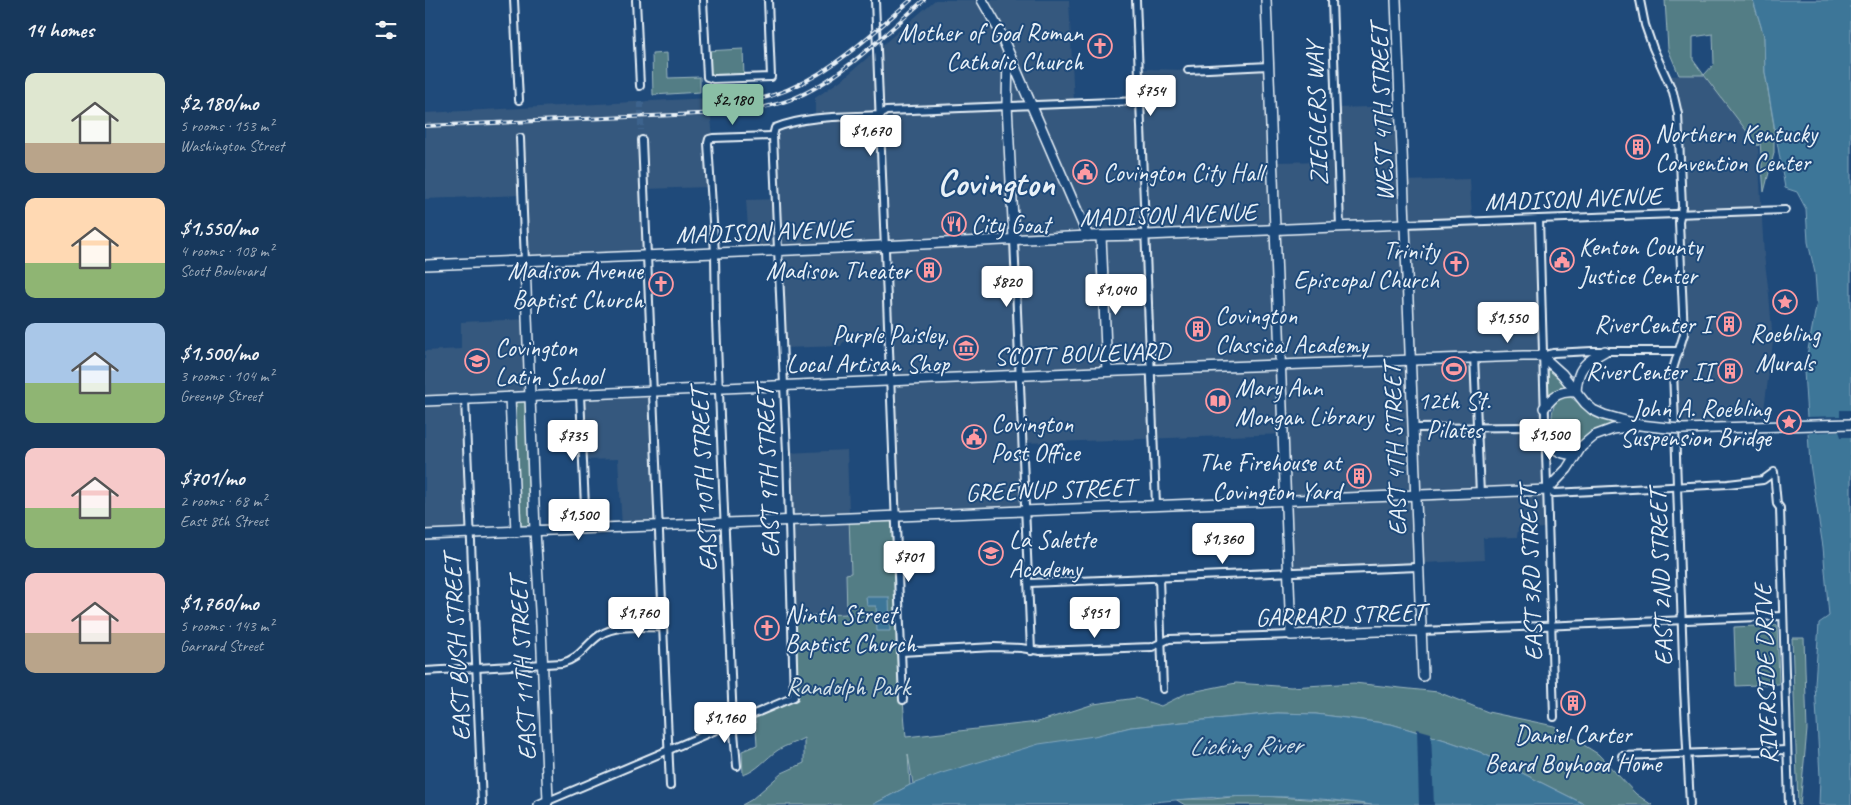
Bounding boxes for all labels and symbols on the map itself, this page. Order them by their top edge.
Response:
place label: Mother of God Roman Catholic Church [898,17,1085,78]
street label: WEST 4TH STREET [1363,17,1401,202]
church icon: Mother of God Roman Catholic Church [1087,33,1113,59]
street label: ZIEGLERS WAY [1298,37,1335,186]
pin: $754 [1121,74,1181,117]
pin: $2,180 [692,84,774,126]
pin: $1,670 [830,114,912,157]
place label: Northern Kentucky Convention Center [1655,118,1820,179]
building icon: Northern Kentucky Convention Center [1625,134,1651,160]
place label: Covington City Hall [1103,157,1268,189]
public building icon: Covington City Hall [1072,159,1098,185]
district label: Covington [937,161,1055,206]
street label: MADISON AVENUE [1484,180,1665,218]
street label: MADISON AVENUE [1079,196,1260,234]
place label: City Goat [971,209,1054,241]
restaurant icon: City Goat [941,211,967,237]
street label: MADISON AVENUE [675,213,856,251]
place label: Kenton County Justice Center [1578,231,1705,292]
place label: Trinity Episcopal Church [1293,235,1441,296]
public building icon: Kenton County Justice Center [1549,247,1575,273]
church icon: Trinity Episcopal Church [1443,251,1469,277]
place label: Madison Avenue Baptist Church [507,255,645,316]
place label: Madison Theater [766,255,913,287]
building icon: Madison Theater [916,257,942,283]
pin: $820 [977,266,1037,308]
church icon: Madison Avenue Baptist Church [648,271,674,297]
pin: $1,040 [1075,274,1157,316]
place icon: Roebling Murals [1772,289,1798,315]
place label: Covington Classical Academy [1215,300,1370,361]
pin: $1,550 [1467,302,1549,344]
place label: RiverCenter I [1594,309,1717,341]
building icon: RiverCenter I [1716,311,1742,337]
building icon: Covington Classical Academy [1185,316,1211,342]
place label: Roebling Murals [1750,318,1821,379]
place label: Purple Paisley, Local Artisan Shop [787,319,951,380]
place label: Covington Latin School [495,332,607,393]
museum icon: Purple Paisley, Local Artisan Shop [953,335,979,361]
street label: SCOTT BOULEVARD [994,335,1173,373]
school or university icon: Covington Latin School [464,348,490,374]
sports icon: 12th St. Pilates [1441,356,1467,382]
place label: RiverCenter II [1586,356,1718,388]
street label: EAST 4TH STREET [1376,357,1414,536]
building icon: RiverCenter II [1717,358,1743,384]
place label: Mary Ann Mongan Library [1235,372,1375,433]
street label: EAST 9TH STREET [749,379,787,558]
street label: EAST 10TH STREET [683,381,725,572]
place label: 12th St. Pilates [1417,385,1491,446]
library icon: Mary Ann Mongan Library [1205,388,1231,414]
place label: John A. Roebling Suspension Bridge [1620,393,1773,454]
place label: Covington Post Office [991,408,1082,469]
place icon: John A. Roebling Suspension Bridge [1776,409,1802,435]
pin: $1,500 [1509,418,1591,461]
pin: $735 [543,420,603,462]
public building icon: Covington Post Office [961,424,987,450]
place label: The Firehouse at Covington Yard [1198,447,1345,508]
building icon: The Firehouse at Covington Yard [1346,463,1372,489]
street label: GREENUP STREET [965,471,1142,509]
street label: EAST 3RD STREET [1512,480,1550,662]
street label: EAST 2ND STREET [1642,483,1680,666]
pin: $1,500 [538,498,620,541]
pin: $1,360 [1182,522,1264,565]
place label: La Salette Academy [1009,524,1098,585]
pin: $701 [879,540,939,583]
school or university icon: La Salette Academy [978,540,1004,566]
street label: EAST BUSH STREET [436,548,478,742]
street label: EAST 11TH STREET [502,570,544,761]
street label: RIVERSIDE DRIVE [1747,580,1785,764]
pin: $1,760 [598,596,680,639]
pin: $951 [1065,596,1125,639]
street label: GARRARD STREET [1255,596,1432,634]
place label: Ninth Street Baptist Church [785,599,917,660]
church icon: Ninth Street Baptist Church [754,615,780,641]
park label: Randolph Park [786,671,912,703]
building icon: Daniel Carter Beard Boyhood Home [1560,690,1586,716]
pin: $1,160 [684,702,766,744]
place label: Daniel Carter Beard Boyhood Home [1485,719,1663,780]
water label: Licking River [1189,728,1306,763]

